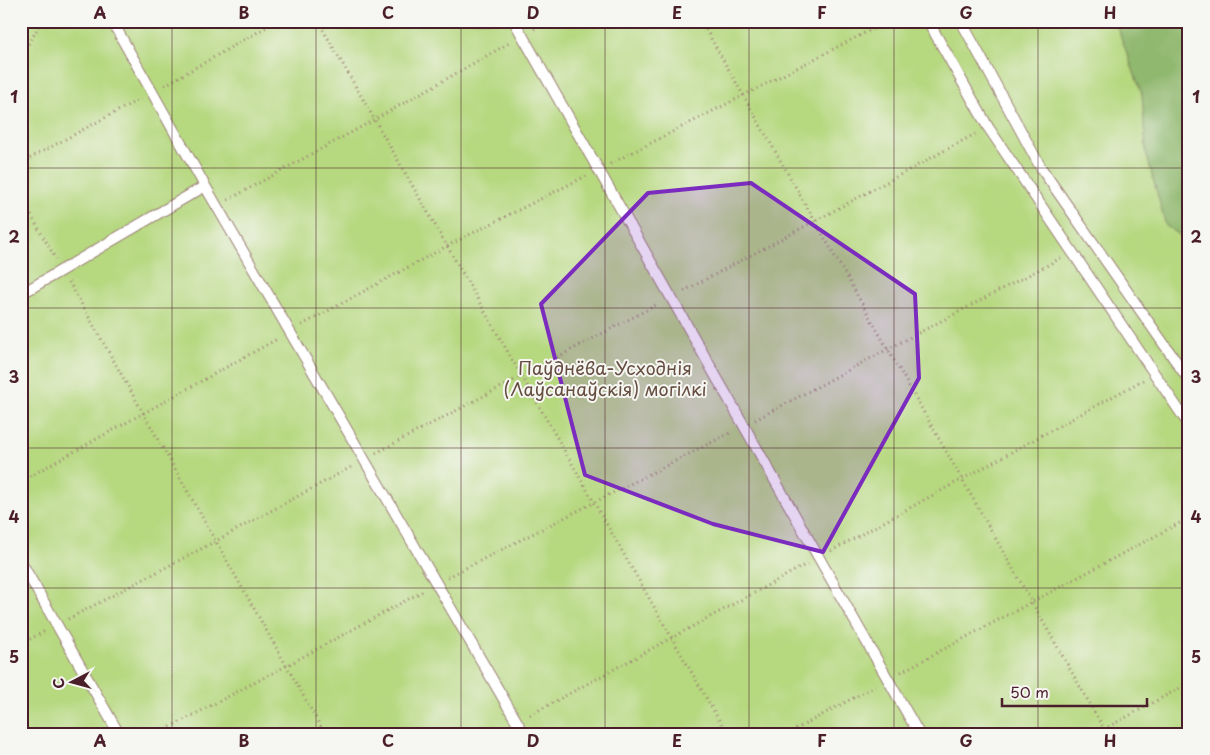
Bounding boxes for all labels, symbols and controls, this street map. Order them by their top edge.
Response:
text: A [94,0,107,24]
text: B [239,0,250,24]
text: C [382,0,394,24]
text: D [527,0,539,24]
text: E [672,0,682,24]
text: F [817,0,827,24]
text: G [959,0,973,24]
text: H [1104,0,1116,24]
text: 1 [10,84,18,108]
text: 1 [1192,84,1200,108]
text: 2 [8,224,20,248]
text: 2 [1190,224,1202,248]
park label: Паўднёва-Усходнія (Лаўсанаўскія) могілкі [503,354,707,402]
text: 3 [9,364,19,388]
text: 3 [1191,364,1201,388]
text: 4 [9,504,20,528]
text: 4 [1191,504,1202,528]
text: 5 [9,644,19,668]
text: 5 [1191,644,1201,668]
north arrow [48,658,98,708]
scale bar [1002,675,1148,707]
text: С [48,677,70,690]
text: 50 m [1010,680,1049,703]
text: A [94,728,107,752]
text: B [239,728,250,752]
text: C [382,728,394,752]
text: D [527,728,539,752]
text: E [672,728,682,752]
text: F [817,728,827,752]
text: G [959,728,973,752]
text: H [1104,728,1116,752]

